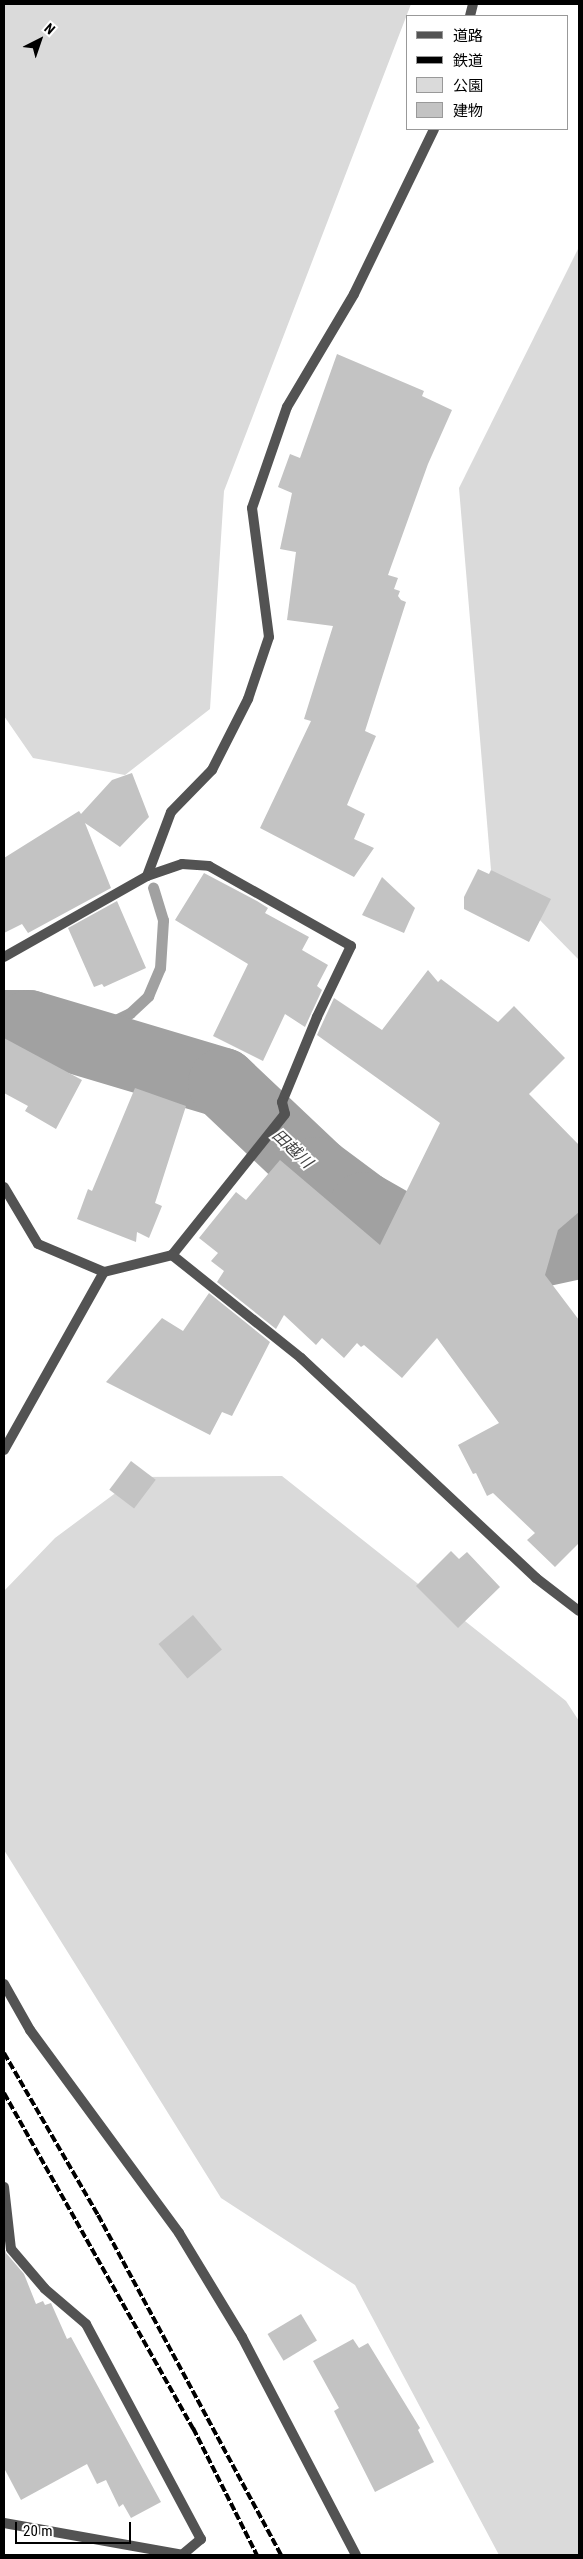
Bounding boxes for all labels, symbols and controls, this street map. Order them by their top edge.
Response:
north arrow [15,15,65,65]
legend [406,15,568,130]
text: N [41,20,58,38]
text: 道路 [453,27,483,45]
text: 鉄道 [453,52,483,70]
text: 公園 [453,77,483,95]
text: 建物 [453,102,483,120]
water label: 田越川 [268,1126,316,1172]
scale bar [18,2512,134,2544]
text: 20 m [23,2522,53,2540]

